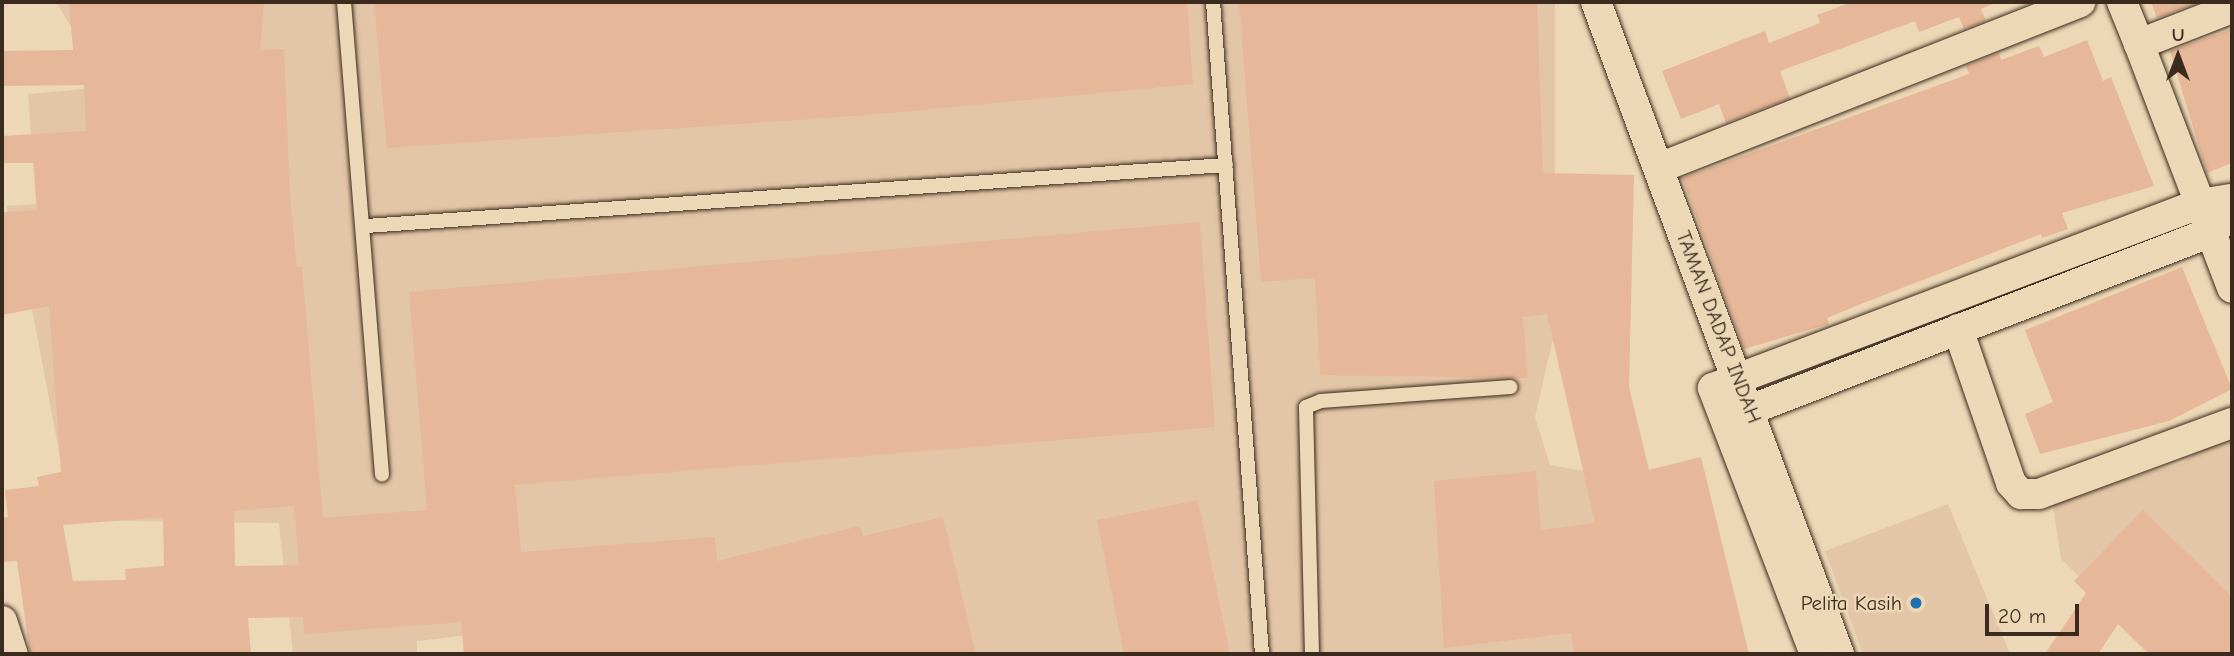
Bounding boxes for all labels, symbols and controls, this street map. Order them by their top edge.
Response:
north arrow [2143,21,2213,91]
text: U [2172,24,2184,46]
street label: TAMAN DADAP INDAH [1671,227,1767,427]
place label: Pelita Kasih [1801,590,1902,616]
scale bar [1989,590,2084,634]
marker: Pelita Kasih [1908,595,1924,611]
text: 20 m [1998,604,2046,628]

